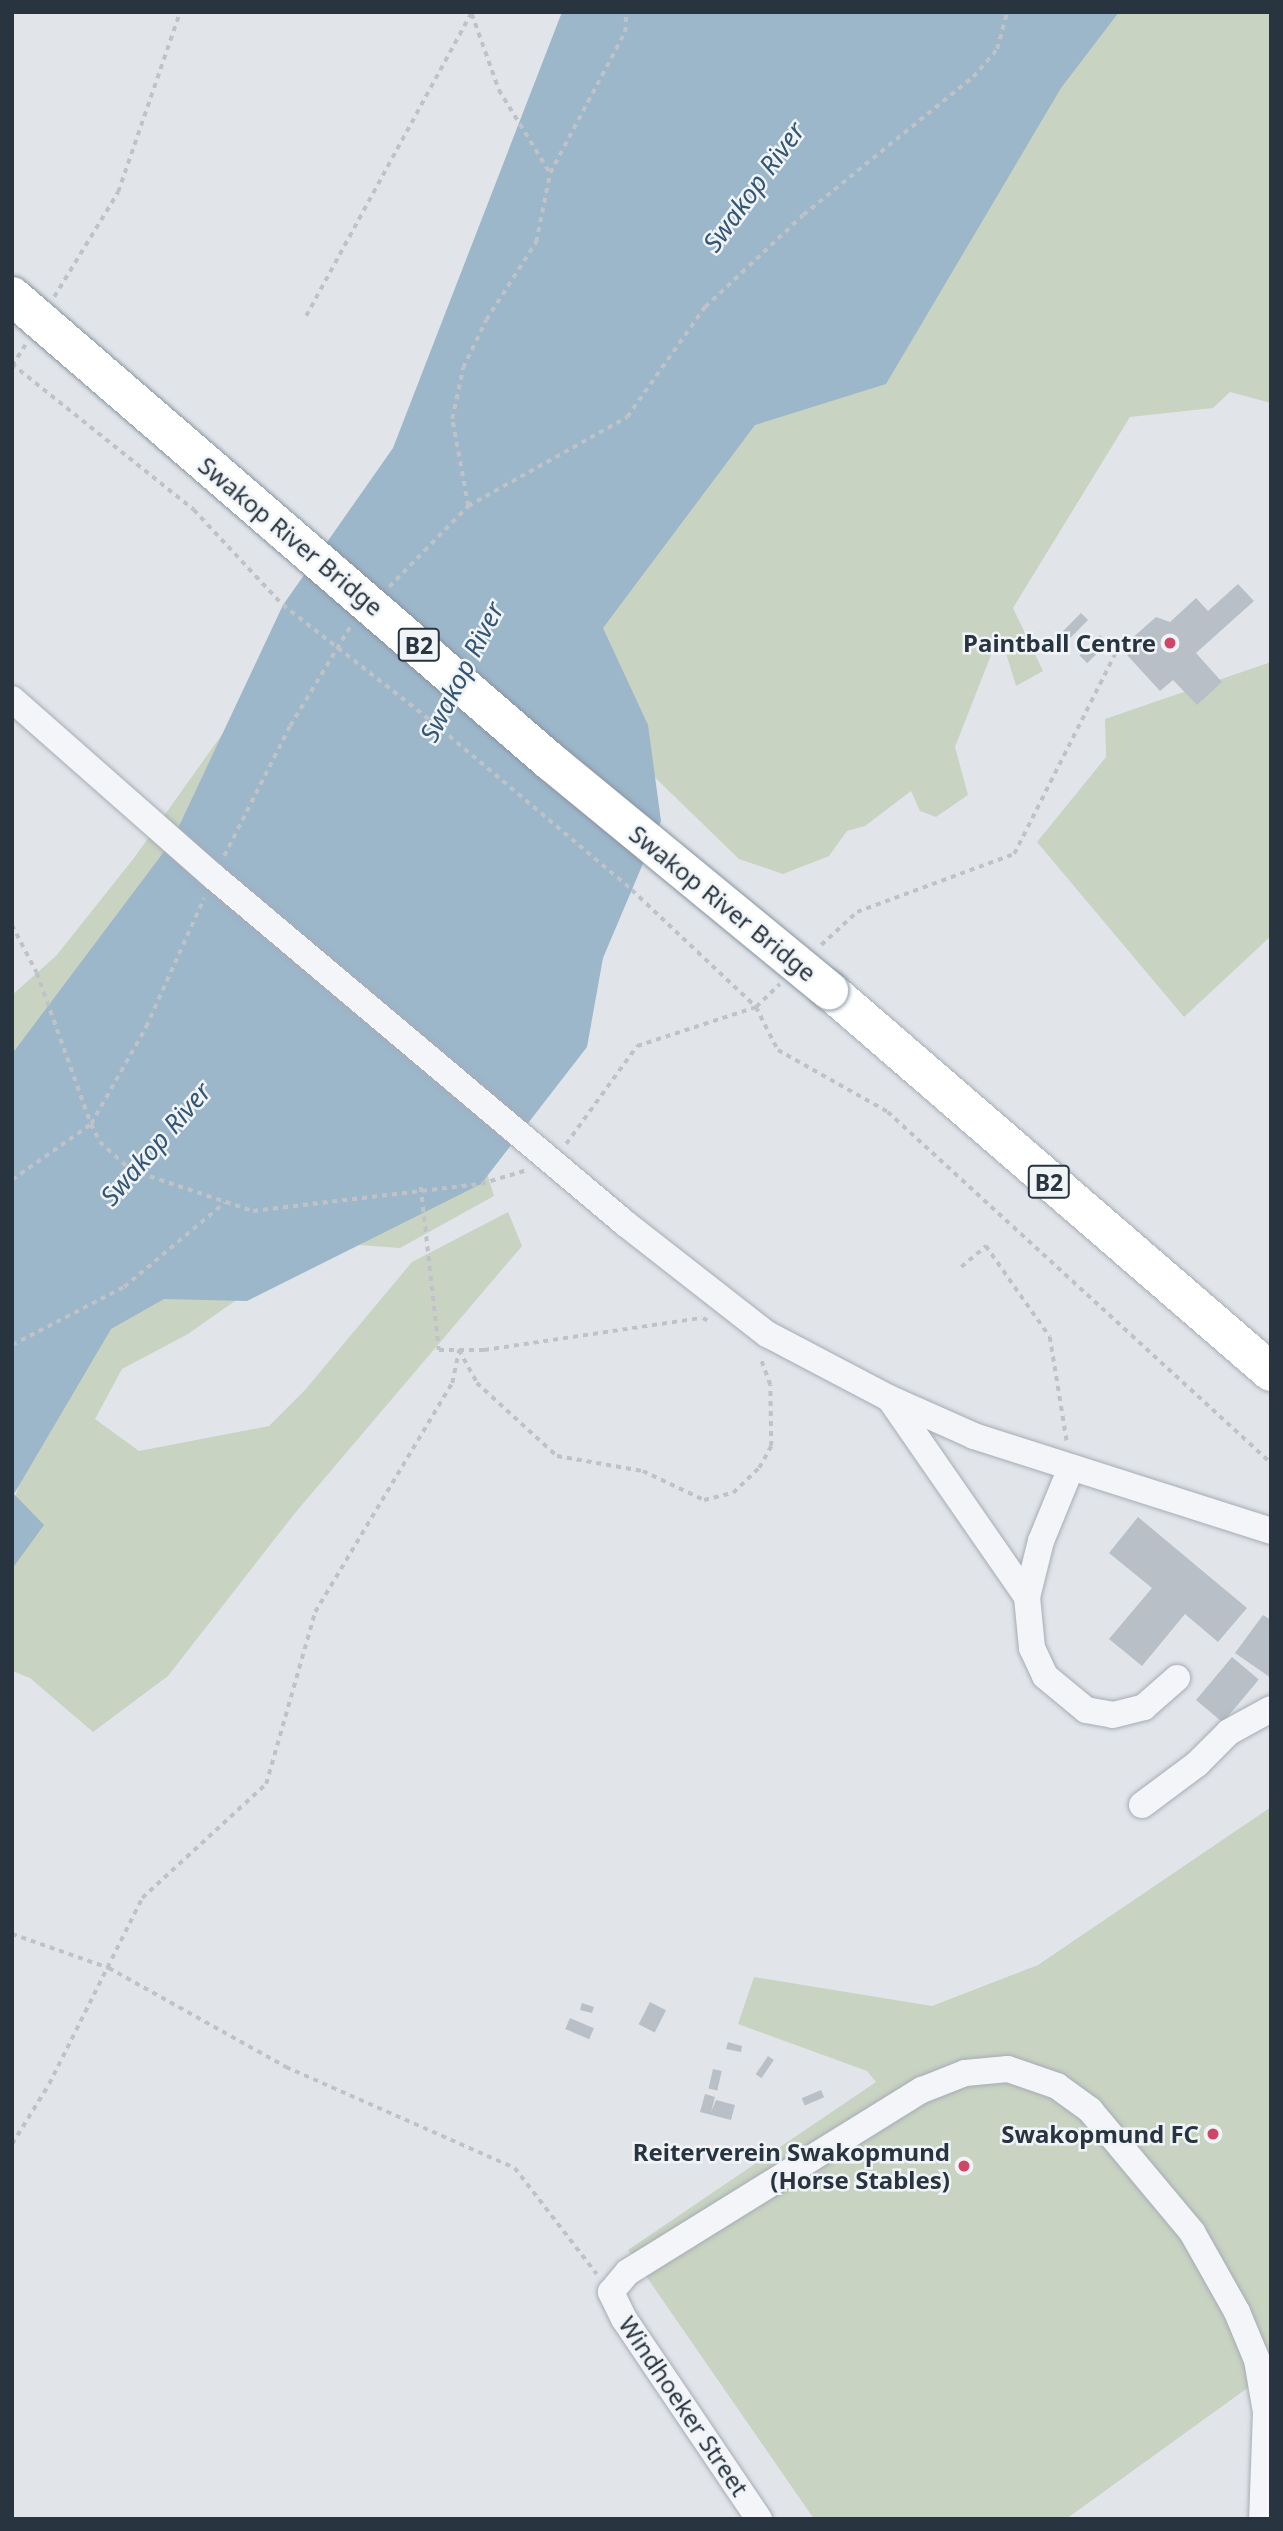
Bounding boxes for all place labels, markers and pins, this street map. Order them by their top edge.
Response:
place label: Paintball Centre [963,629,1156,657]
marker: Paintball Centre [1162,635,1178,651]
place label: Swakopmund FC [1001,2120,1199,2148]
marker: Swakopmund FC [1205,2126,1221,2142]
place label: Reiterverein Swakopmund (Horse Stables) [633,2138,950,2194]
marker: Reiterverein Swakopmund (Horse Stables) [956,2158,972,2174]

